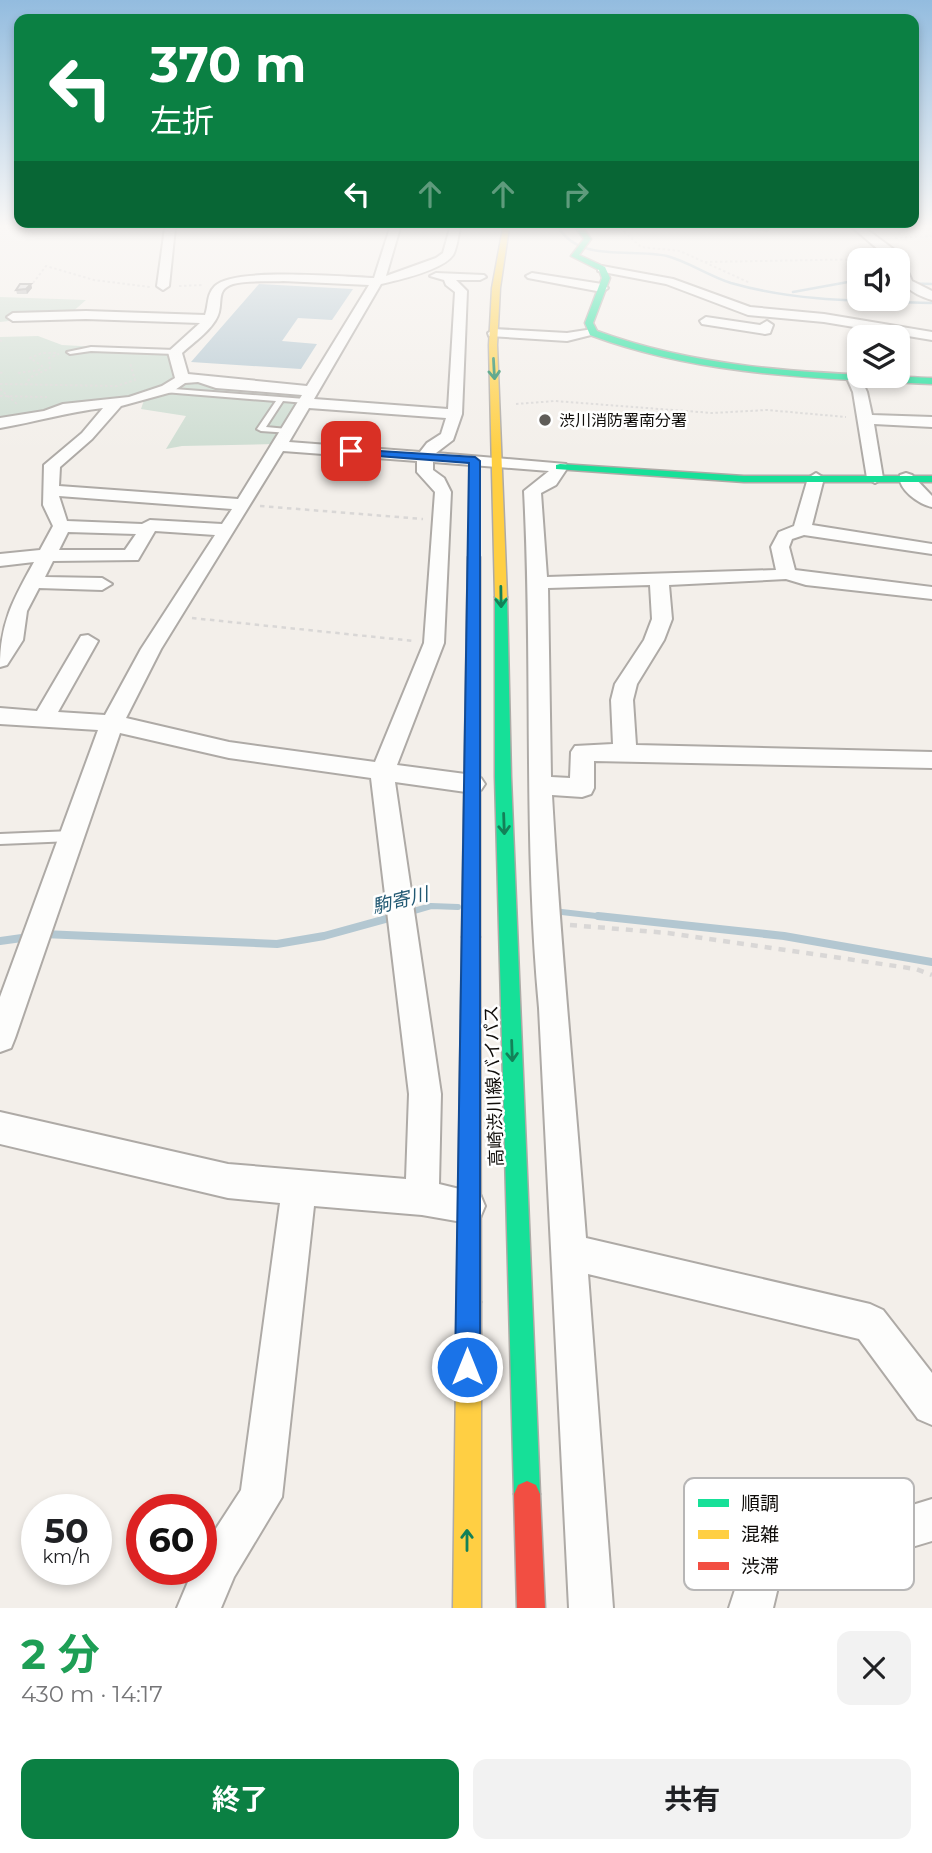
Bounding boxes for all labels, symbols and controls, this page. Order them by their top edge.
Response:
text: 370 m [150,35,307,94]
icon: left [35,42,126,133]
text: 左折 [150,101,214,140]
icon: left [338,175,376,213]
icon: ahead [411,175,449,213]
icon: ahead [484,175,522,213]
icon: right [557,175,595,213]
map controls [847,248,910,388]
button: sound [847,248,910,311]
button: layers [847,325,910,388]
one-way arrow [488,357,501,380]
place label: 渋川消防署南分署 [559,411,687,430]
marker: 渋川消防署南分署 [537,412,553,428]
pin [321,421,381,481]
icon: arrive [332,432,370,470]
one-way arrow [494,585,508,608]
one-way arrow [498,812,511,835]
water label: 駒寄川 [370,882,432,919]
street label: 高崎渋川線バイパス [480,1005,508,1167]
one-way arrow [505,1040,519,1063]
position arrow [430,1330,504,1404]
legend [684,1478,914,1590]
text: 順調 [741,1492,779,1515]
speed limit sign: 60 [126,1494,217,1585]
text: 50 [44,1509,89,1552]
text: 混雑 [741,1523,779,1546]
one-way arrow [460,1529,474,1552]
text: km/h [42,1546,91,1568]
text: 渋滞 [741,1555,779,1578]
text: 2 分 [21,1628,100,1680]
button: close [837,1631,911,1705]
text: 430 m · 14:17 [21,1680,163,1708]
button: 終了 [21,1759,459,1839]
button: 共有 [473,1759,911,1839]

